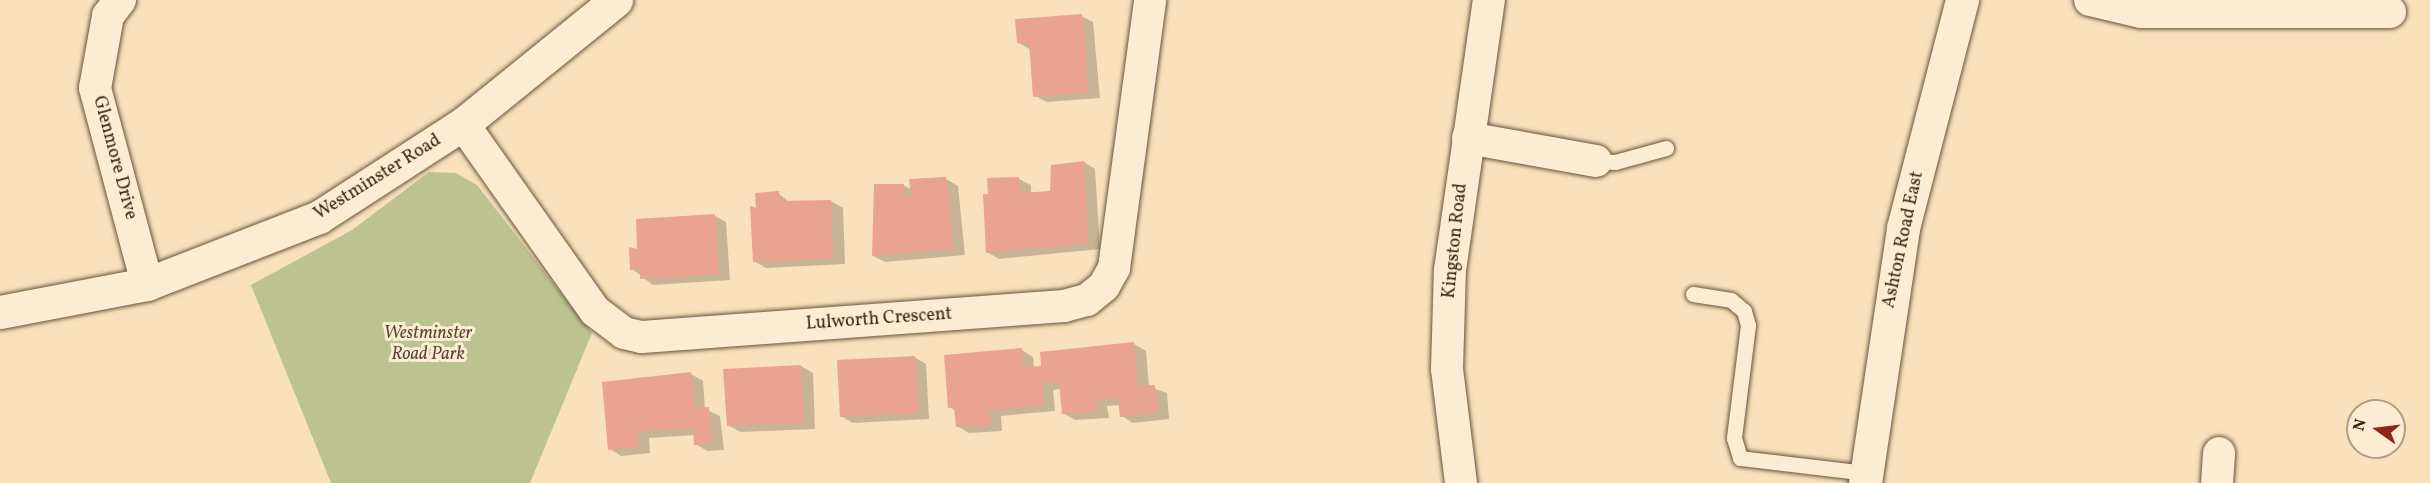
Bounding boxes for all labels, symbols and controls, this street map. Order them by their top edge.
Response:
street label: Glenmore Drive [87,94,141,222]
street label: Westminster Road [311,130,445,226]
street label: Ashton Road East [1879,170,1929,310]
street label: Kingston Road [1439,182,1473,300]
street label: Lulworth Crescent [805,304,953,336]
park label: Westminster Road Park [384,324,472,366]
north arrow [2346,399,2406,459]
text: N [2348,417,2373,433]

